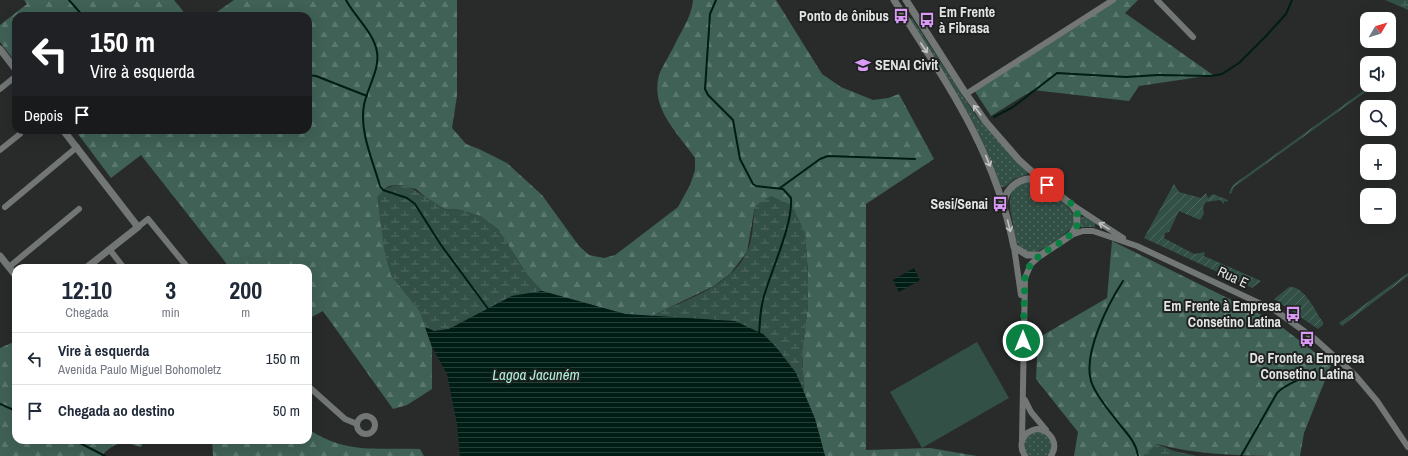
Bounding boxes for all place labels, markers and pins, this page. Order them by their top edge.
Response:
place label: Em Frente à Fibrasa [939,3,995,37]
place label: Ponto de ônibus [799,7,889,25]
bus stop icon: Ponto de ônibus [892,7,910,25]
bus stop icon: Em Frente à Fibrasa [918,11,936,29]
school or university icon: SENAI Civit [854,56,872,74]
place label: SENAI Civit [875,56,938,74]
pin [1030,168,1064,202]
place label: Sesi/Senai [931,195,988,213]
bus stop icon: Sesi/Senai [991,195,1009,213]
place label: Em Frente à Empresa Consetino Latina [1164,297,1282,331]
bus stop icon: Em Frente à Empresa Consetino Latina [1284,305,1302,323]
bus stop icon: De Fronte a Empresa Consetino Latina [1298,330,1316,348]
place label: De Fronte a Empresa Consetino Latina [1250,349,1365,383]

